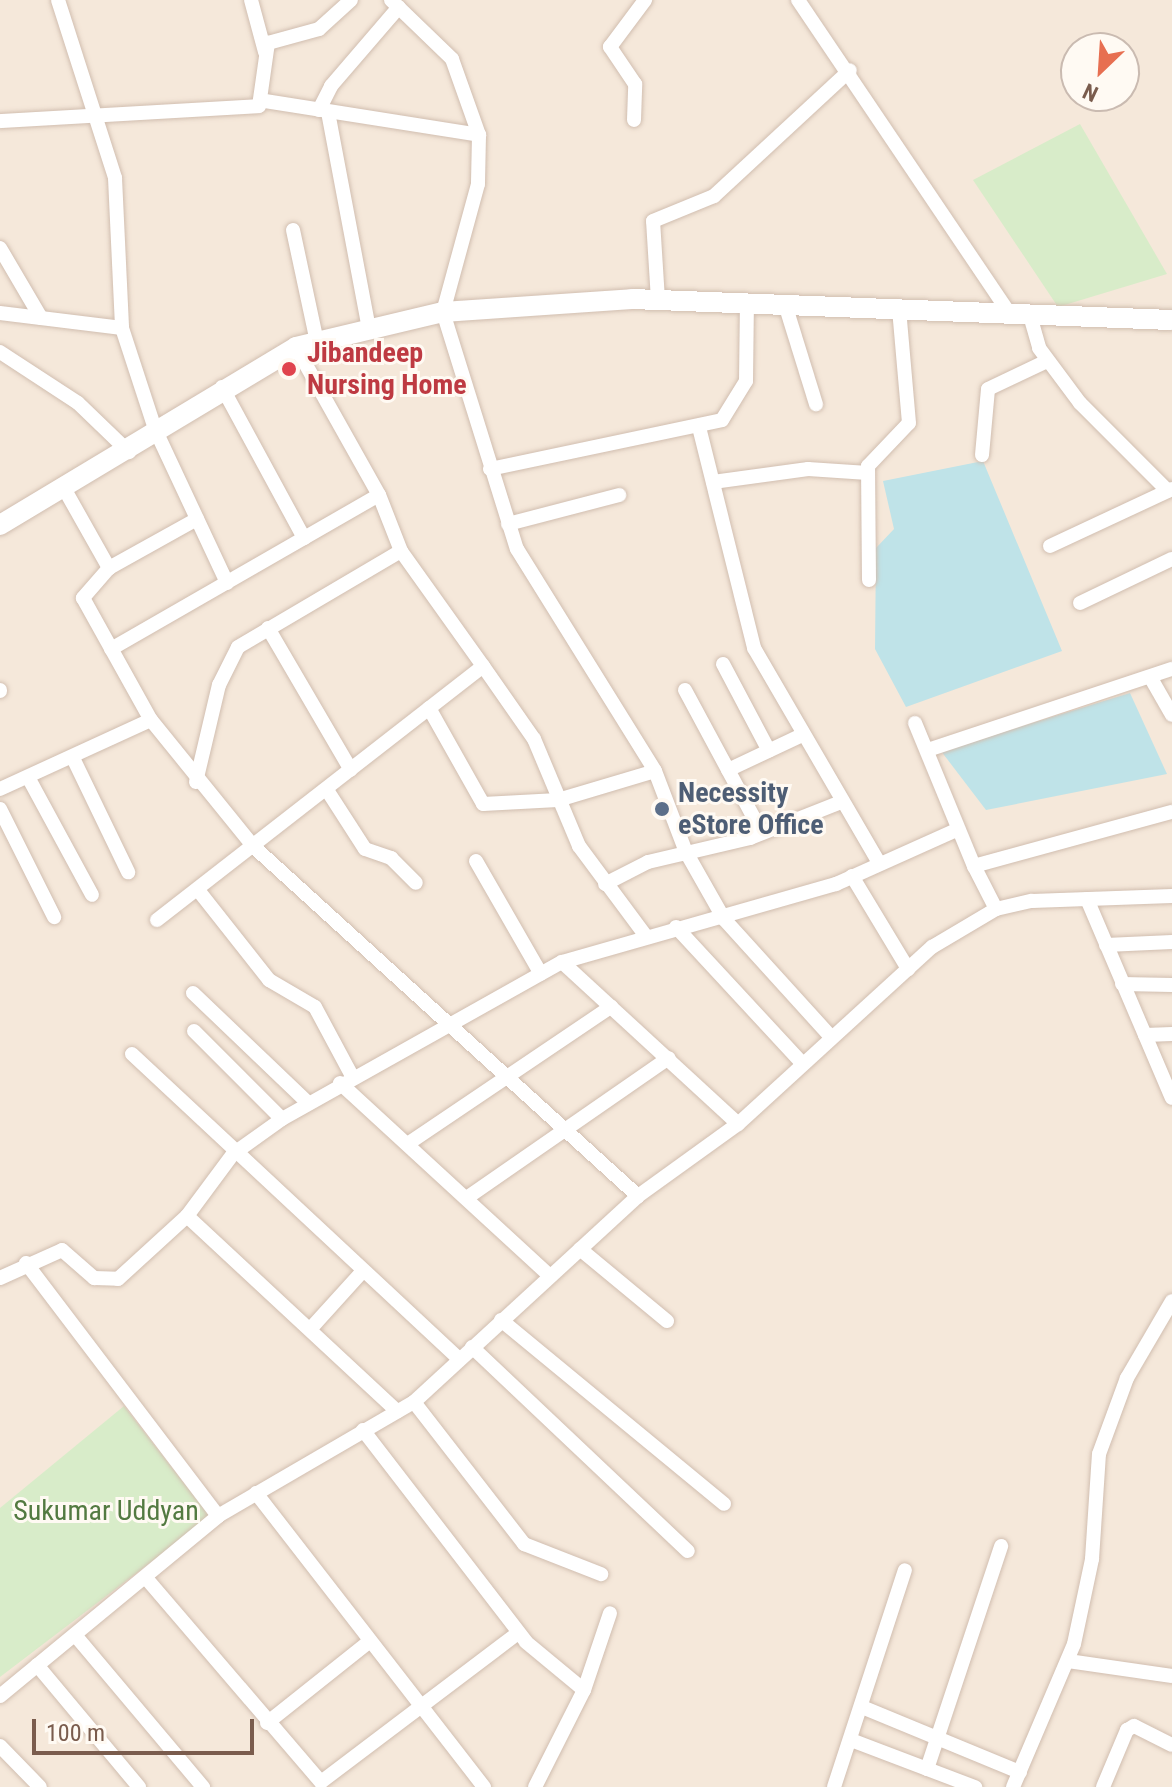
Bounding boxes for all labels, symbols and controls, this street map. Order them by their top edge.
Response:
north arrow [1060,32,1140,112]
text: N [1079,78,1102,107]
place label: Jibandeep Nursing Home [307,336,467,402]
marker: Jibandeep Nursing Home [278,358,300,380]
place label: Necessity eStore Office [678,776,824,842]
marker: Necessity eStore Office [653,800,671,818]
park label: Sukumar Uddyan [13,1494,199,1528]
scale bar [36,1703,258,1753]
text: 100 m [46,1719,105,1747]

